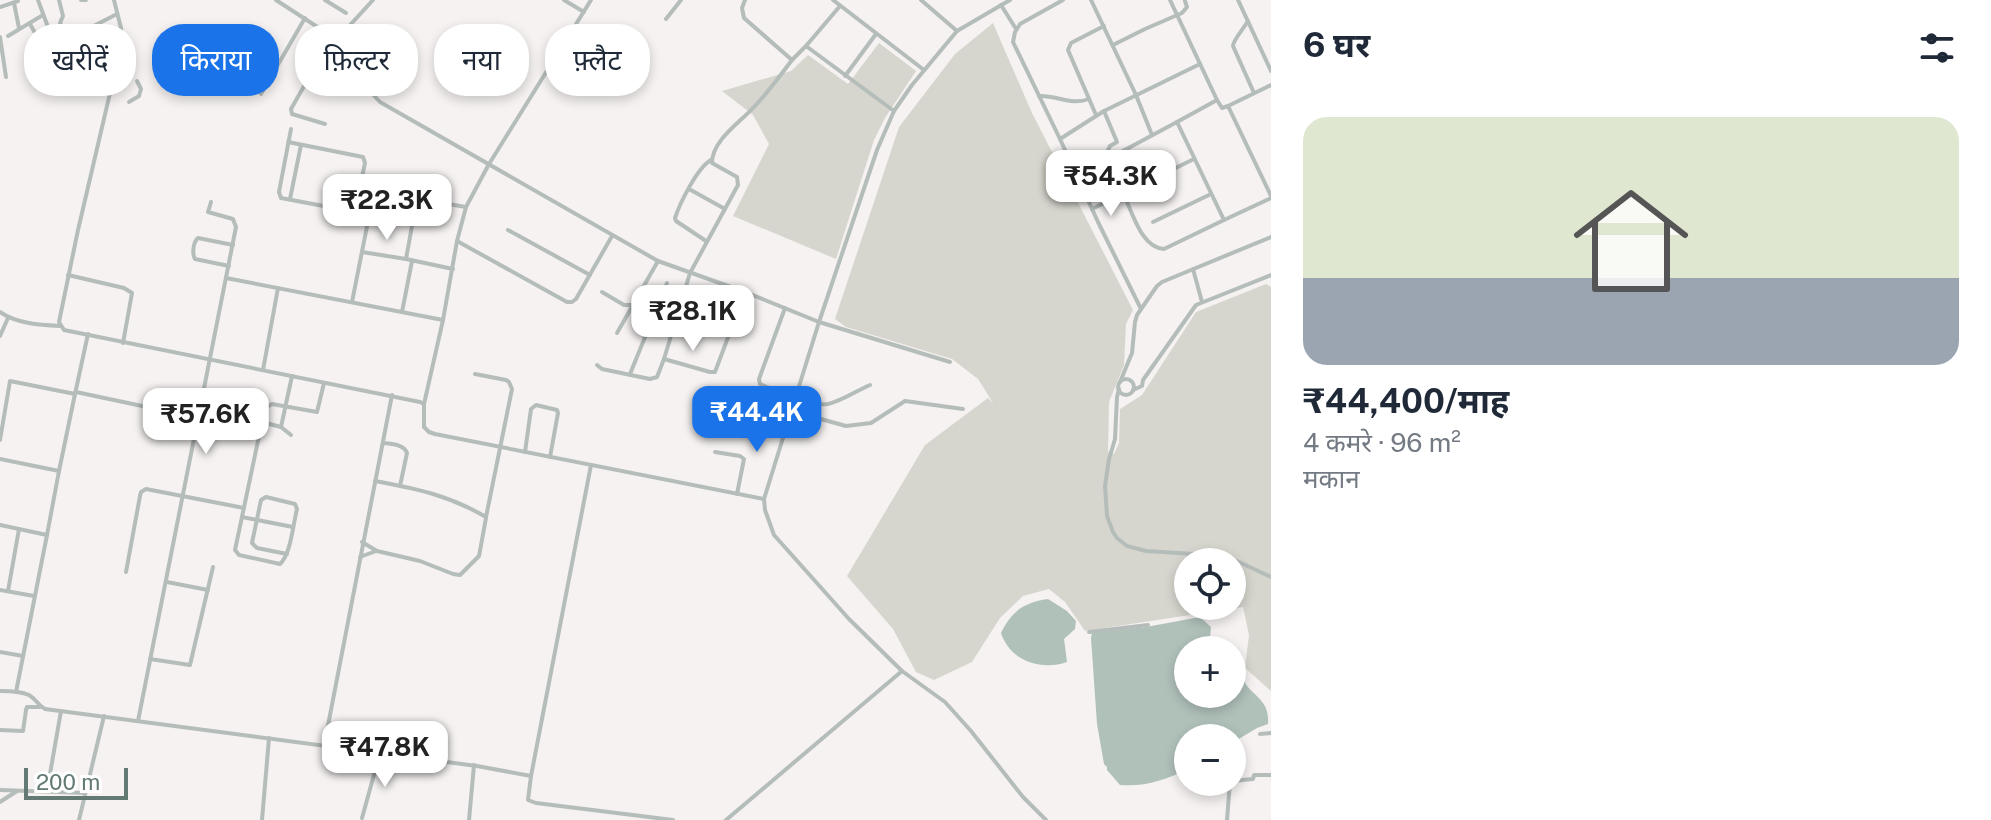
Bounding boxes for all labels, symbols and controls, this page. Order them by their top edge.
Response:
chip: खरीदें [24,24,136,96]
chip: किराया [152,24,279,96]
chip: फ़िल्टर [295,24,418,96]
chip: नया [434,24,529,96]
chip: फ़्लैट [545,24,650,96]
text: 6 घर [1303,25,1370,65]
icon: filters [1915,26,1959,70]
pin: ₹54.3K [1046,150,1176,218]
text: ₹54.3K [1064,160,1158,191]
icon: home [1559,169,1703,313]
pin: ₹22.3K [322,174,452,242]
text: ₹22.3K [341,184,433,215]
pin: ₹28.1K [628,285,758,353]
text: ₹28.1K [649,295,737,326]
text: ₹44,400/माह [1303,381,1509,421]
pin: ₹44.4K [692,386,822,454]
pin: ₹57.6K [141,388,271,456]
text: ₹44.4K [710,396,804,427]
text: ₹57.6K [161,398,251,429]
text: 4 कमरे · 96 m² [1303,427,1461,458]
text: मकान [1303,463,1360,494]
map controls [1174,548,1246,796]
button: locate [1174,548,1246,620]
button: + [1174,636,1246,708]
pin: ₹47.8K [320,721,450,789]
button: − [1174,724,1246,796]
text: ₹47.8K [340,731,430,762]
scale bar [24,764,128,800]
text: 200 m [36,769,100,795]

